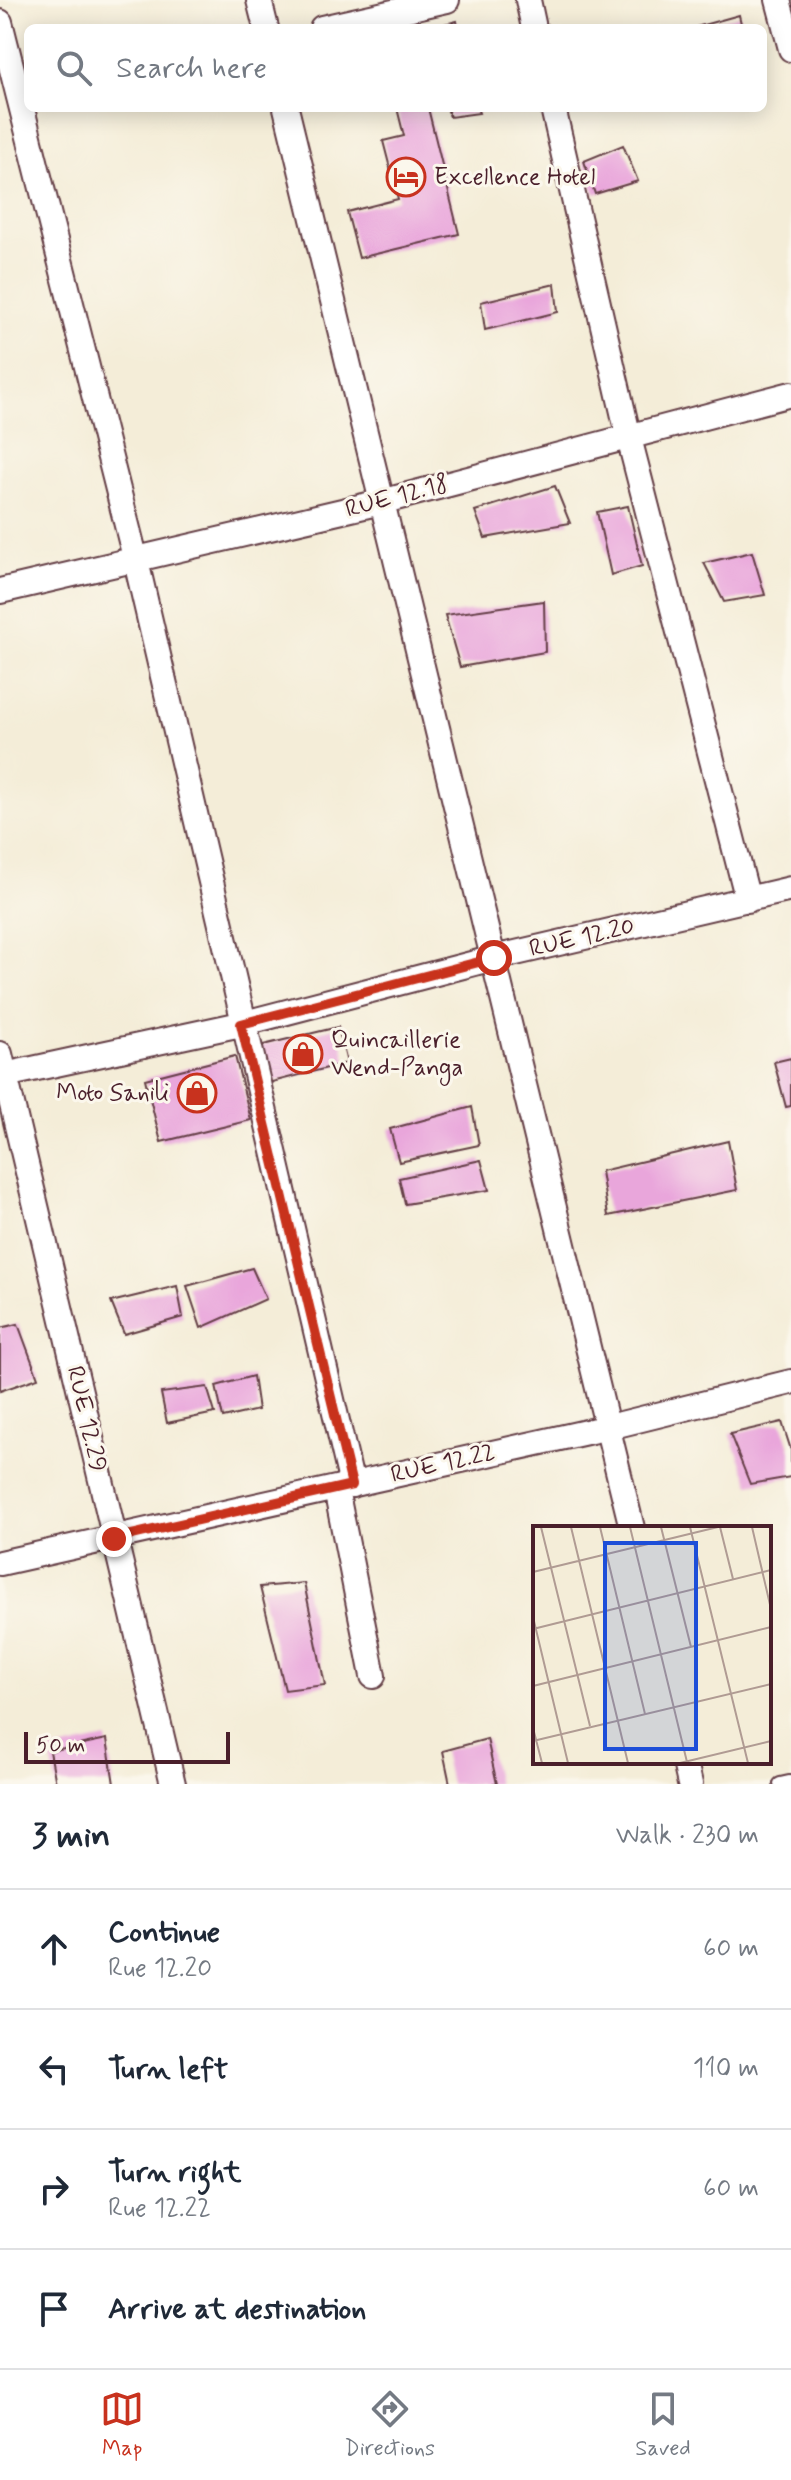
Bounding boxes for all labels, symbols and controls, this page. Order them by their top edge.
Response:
search box [24,24,767,112]
icon: search [52,46,96,90]
text: Search here [116,49,267,88]
hotel icon: Excellence Hotel [385,156,427,198]
place label: Excellence Hotel [434,162,595,193]
street label: RUE 12.18 [342,468,452,526]
street label: RUE 12.20 [526,911,638,965]
route start [476,940,512,976]
place label: Quincaillerie Wend-Panga [331,1025,463,1086]
shop icon: Quincaillerie Wend-Panga [282,1033,324,1075]
shop icon: Moto Sanili [176,1072,218,1114]
place label: Moto Sanili [56,1078,169,1109]
street label: RUE 12.29 [59,1363,113,1475]
street label: RUE 12.22 [388,1437,498,1491]
route end [96,1521,132,1557]
inset map [533,1526,771,1764]
scale bar [24,1728,230,1764]
text: 50 m [36,1732,85,1760]
text: 3 min [32,1814,110,1859]
text: Walk · 230 m [616,1819,759,1853]
text: Continue [108,1913,220,1952]
icon: ahead [32,1927,76,1971]
text: 60 m [703,1932,759,1966]
text: Rue 12.20 [108,1952,212,1986]
icon: left [32,2047,76,2091]
text: Turn left [108,2050,228,2089]
text: 110 m [693,2052,759,2086]
text: Turn right [108,2153,241,2192]
icon: right [32,2167,76,2211]
text: 60 m [703,2172,759,2206]
text: Rue 12.22 [108,2192,211,2226]
icon: arrive [32,2287,76,2331]
text: Arrive at destination [108,2290,366,2329]
tab: Map [100,2387,144,2463]
tab: Directions [344,2387,435,2463]
tab: Saved [635,2387,691,2463]

